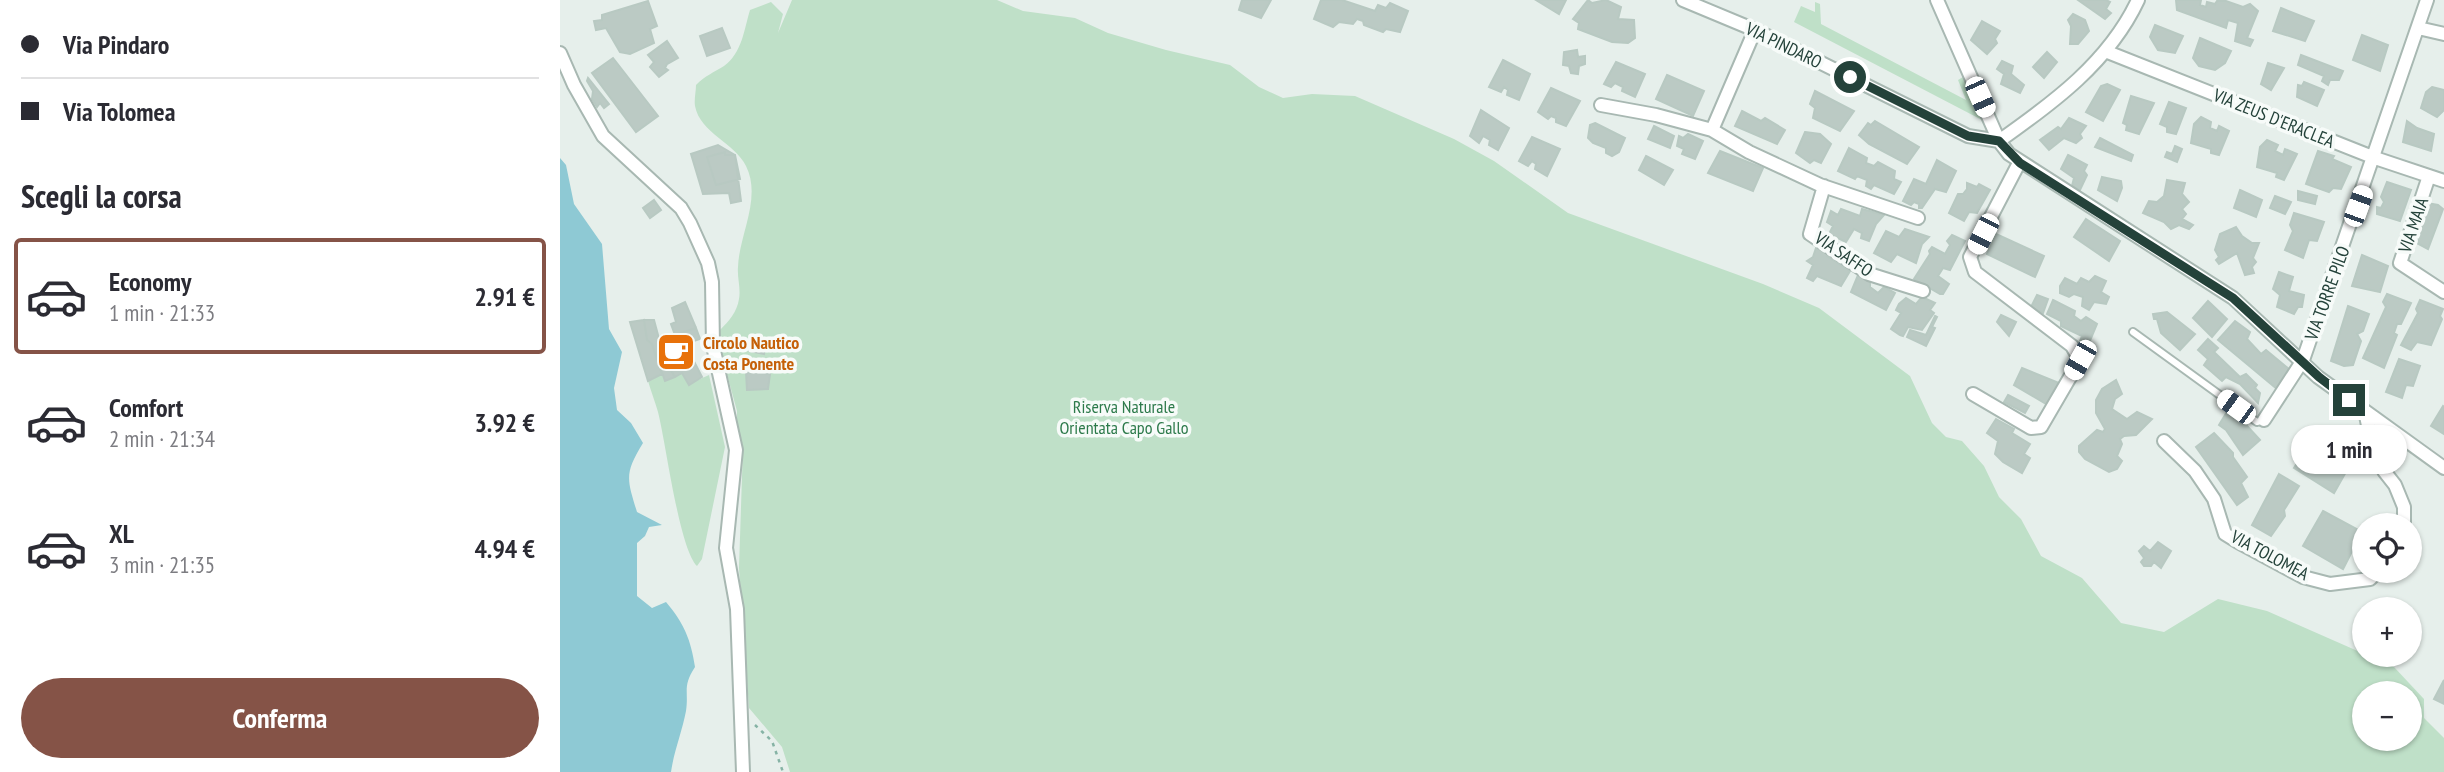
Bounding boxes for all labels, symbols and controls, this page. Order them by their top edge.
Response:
street label: VIA PINDARO [1741,16,1826,73]
text: Via Pindaro [63,28,169,61]
route start [1834,61,1866,93]
car [1962,74,1999,120]
street label: VIA ZEUS D'ERACLEA [2209,83,2338,153]
text: Via Tolomea [63,95,175,128]
text: Scegli la corsa [21,175,182,217]
car [2341,183,2376,229]
street label: VIA MAIA [2393,194,2433,257]
car [1965,211,2002,257]
street label: VIA SAFFO [1810,226,1878,282]
street label: VIA TORRE PILO [2299,243,2355,344]
icon: car [25,265,88,328]
text: Economy [109,265,191,298]
text: 2.91 € [474,280,535,313]
text: 1 min · 21:33 [109,298,215,327]
cafe icon: Circolo Nautico Costa Ponente [655,331,697,373]
place label: Circolo Nautico Costa Ponente [703,331,799,375]
car [2061,337,2100,383]
route end [2333,384,2365,416]
car [2213,386,2260,428]
icon: car [25,391,88,454]
text: Comfort [109,391,183,424]
park label: Riserva Naturale Orientata Capo Gallo [1059,395,1189,439]
text: 3.92 € [474,406,535,439]
text: 2 min · 21:34 [109,424,215,453]
callout: 1 min [2291,424,2407,474]
text: 1 min [2326,435,2372,464]
map controls [2352,513,2422,751]
button: locate [2352,513,2422,583]
icon: car [25,517,88,580]
text: XL [109,517,134,550]
street label: VIA TOLOMEA [2226,524,2313,585]
text: 4.94 € [474,532,535,565]
text: 3 min · 21:35 [109,550,215,579]
button: + [2352,597,2422,667]
button: Conferma [21,678,539,758]
button: − [2352,681,2422,751]

